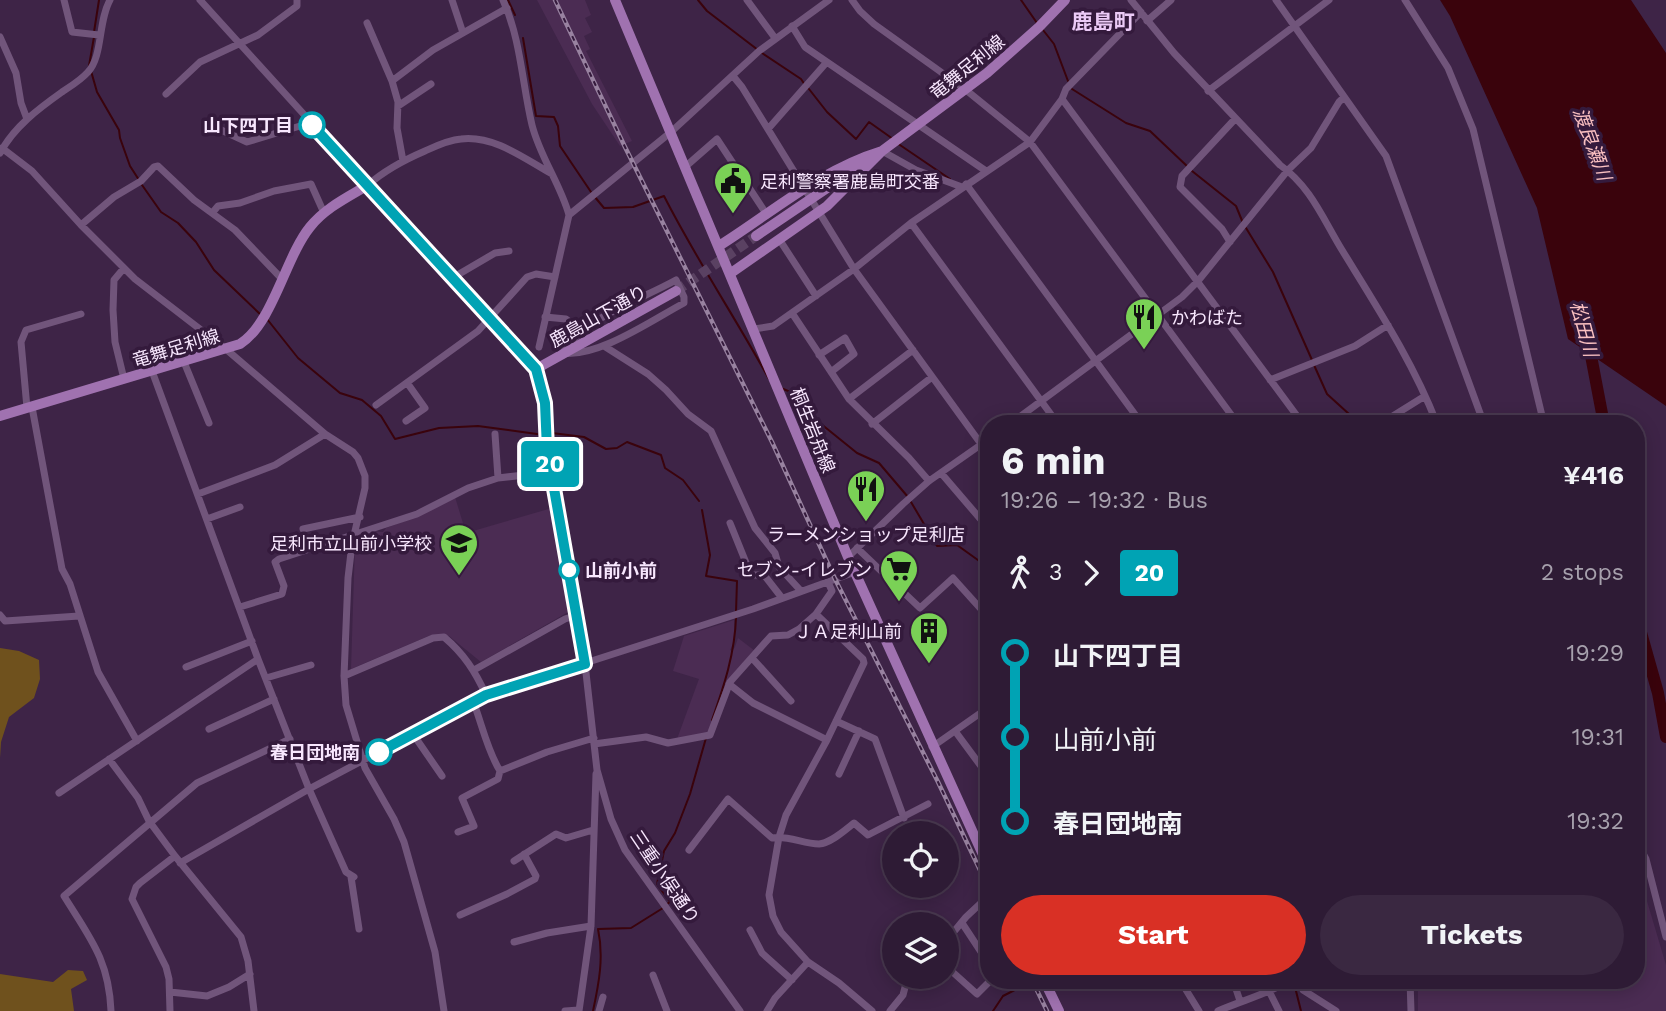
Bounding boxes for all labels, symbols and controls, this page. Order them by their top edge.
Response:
district label: 鹿島町 [1072,9,1135,34]
street label: 竜舞足利線 [925,31,1009,103]
water label: 渡良瀬川 [1568,104,1616,186]
marker: 山下四丁目 [299,112,325,138]
place label: 山下四丁目 [203,115,293,136]
public building icon: 足利警察署鹿島町交番 [712,160,754,215]
place label: 足利警察署鹿島町交番 [760,171,940,192]
street label: 鹿島山下通り [546,281,650,351]
restaurant icon: かわばた [1123,296,1165,351]
water label: 松田川 [1566,298,1603,361]
place label: かわばた [1171,307,1243,328]
street label: 竜舞足利線 [130,325,222,371]
street label: 桐生岩舟線 [786,384,840,476]
text: 6 min [1001,439,1106,483]
line badge: 20 [518,441,582,487]
text: 20 [535,450,565,478]
text: ¥416 [1563,460,1624,490]
restaurant icon: ラーメンショップ足利店 [845,468,887,523]
text: 19:26 – 19:32 · Bus [1001,487,1208,514]
school or university icon: 足利市立山前小学校 [438,522,480,577]
place label: ラーメンショップ足利店 [767,524,965,545]
place label: 足利市立山前小学校 [270,533,432,554]
supermarket icon: セブン-イレブン [878,548,920,603]
icon: walk [1001,554,1039,592]
icon: forward [1072,554,1110,592]
place label: セブン-イレブン [737,559,872,580]
text: 3 [1049,559,1062,586]
text: 20 [1134,559,1164,587]
text: 2 stops [1541,559,1624,586]
marker: 山前小前 [559,560,579,580]
place label: 山前小前 [585,560,657,581]
building icon: ＪＡ足利山前 [908,610,950,665]
place label: ＪＡ足利山前 [794,621,902,642]
text: 19:29 [1566,640,1624,667]
text: 山下四丁目 [1053,641,1183,671]
text: 19:31 [1572,724,1624,751]
text: 山前小前 [1053,725,1157,755]
marker: 春日団地南 [366,739,392,765]
place label: 春日団地南 [270,742,360,763]
text: 19:32 [1567,808,1624,835]
text: 春日団地南 [1053,809,1183,839]
map controls [882,821,959,989]
button: locate [882,821,959,898]
street label: 三重小俣通り [626,826,704,928]
button: Start [1001,895,1306,975]
button: Tickets [1320,895,1624,975]
button: layers [882,912,959,989]

